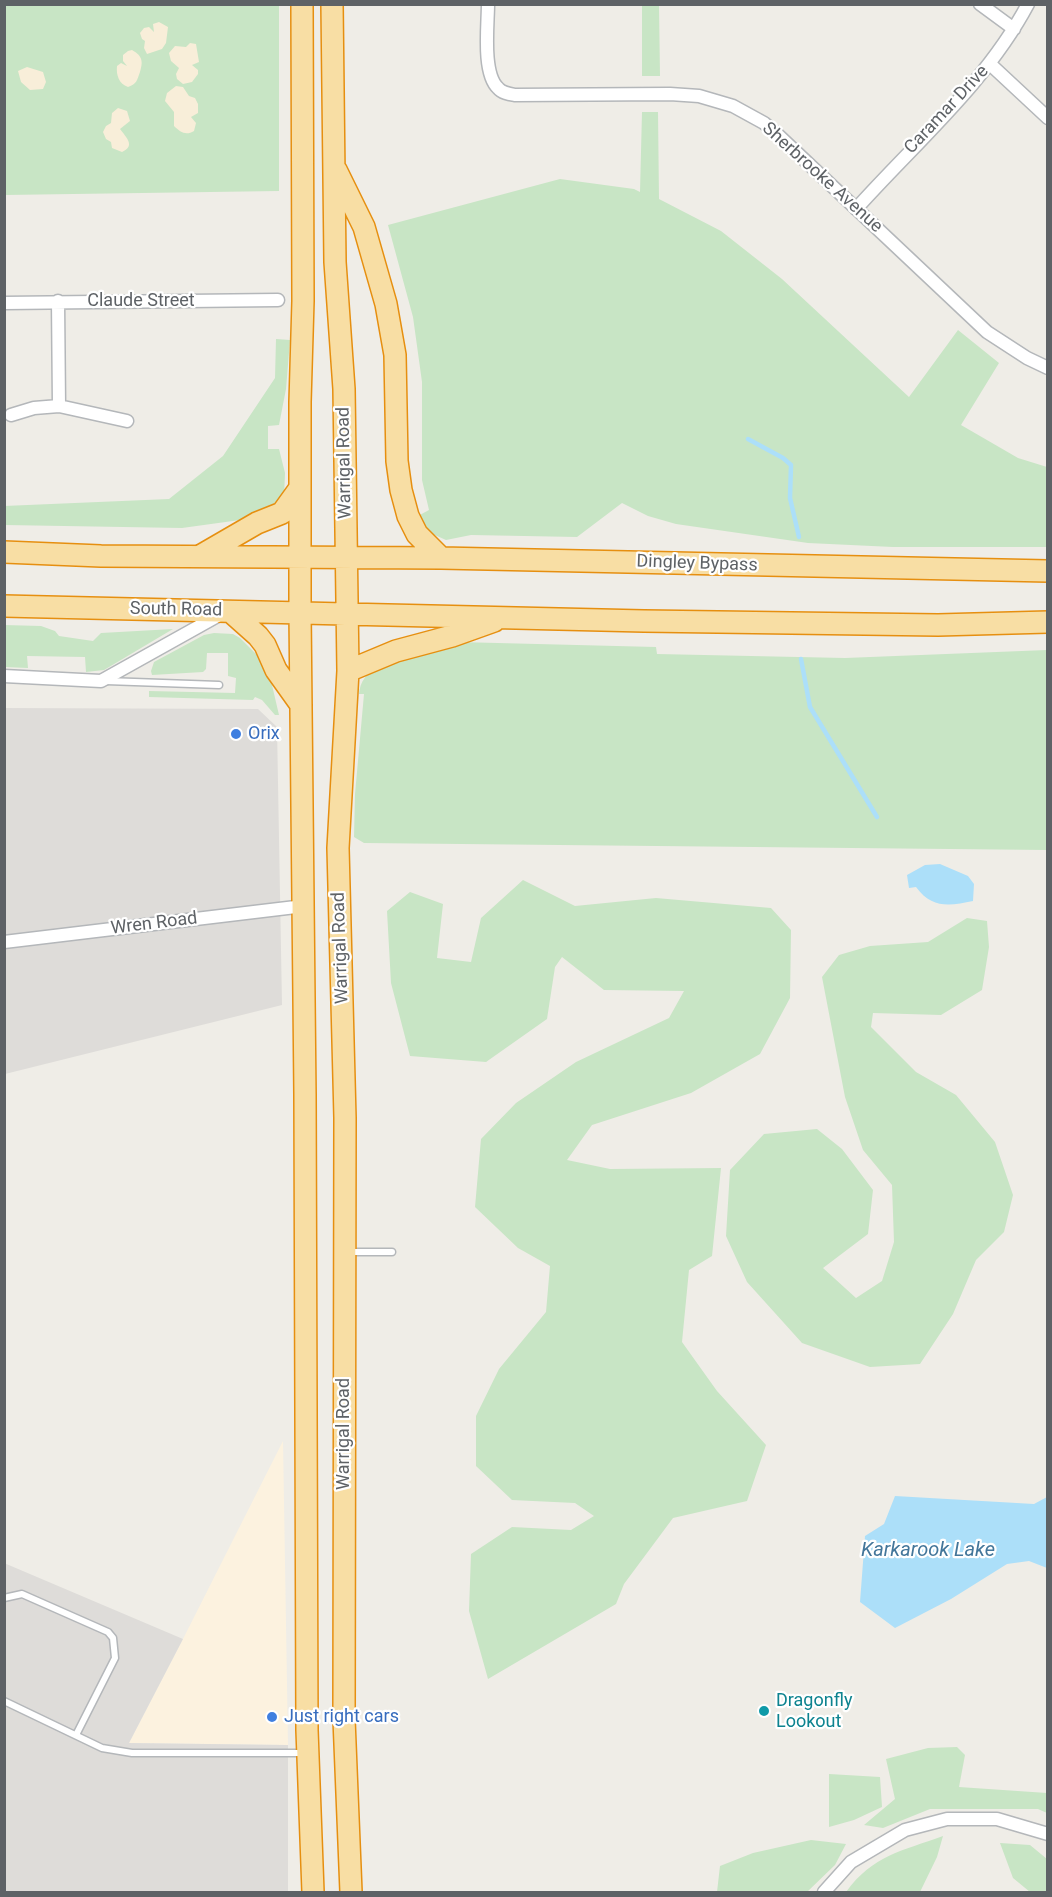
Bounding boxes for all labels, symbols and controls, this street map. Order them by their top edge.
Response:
street label: Caramar Drive [900,61,994,159]
street label: Sherbrooke Avenue [757,118,887,238]
street label: Claude Street [87,290,195,312]
street label: Warrigal Road [333,407,357,519]
street label: Dingley Bypass [636,551,758,577]
street label: South Road [130,598,222,622]
place label: Orix [248,723,280,745]
marker: Orix [229,727,243,741]
street label: Warrigal Road [328,892,354,1004]
street label: Wren Road [110,908,198,940]
street label: Warrigal Road [333,1378,355,1490]
water label: Karkarook Lake [861,1539,995,1563]
place label: Dragonfly Lookout [776,1690,852,1732]
marker: Dragonfly Lookout [757,1704,771,1718]
place label: Just right cars [284,1706,399,1728]
marker: Just right cars [265,1710,279,1724]

